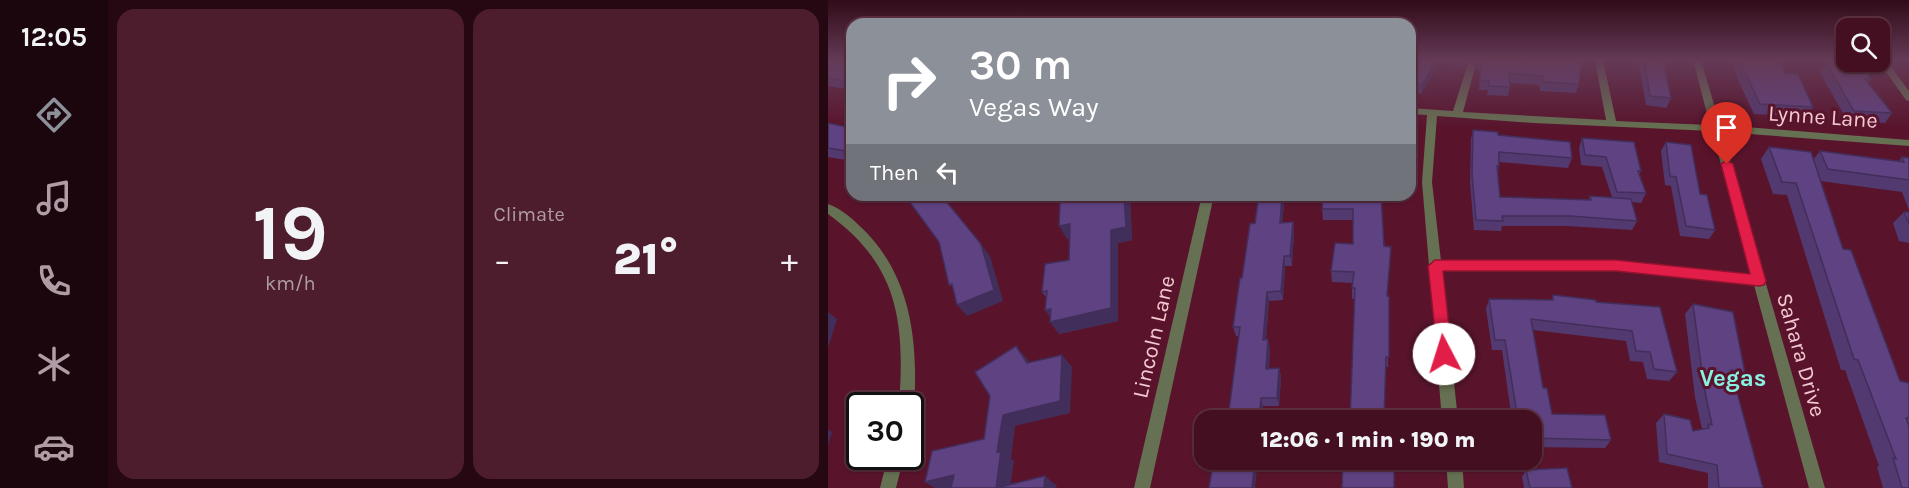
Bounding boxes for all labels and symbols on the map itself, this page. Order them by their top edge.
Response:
street label: Lynne Lane [1767,100,1879,134]
pin [1701,102,1752,164]
street label: Lincoln Lane [1127,273,1181,401]
street label: Sahara Drive [1771,290,1831,420]
position arrow [1412,322,1476,386]
district label: Vegas [1700,364,1766,392]
speed limit sign: 30 [846,392,924,470]

